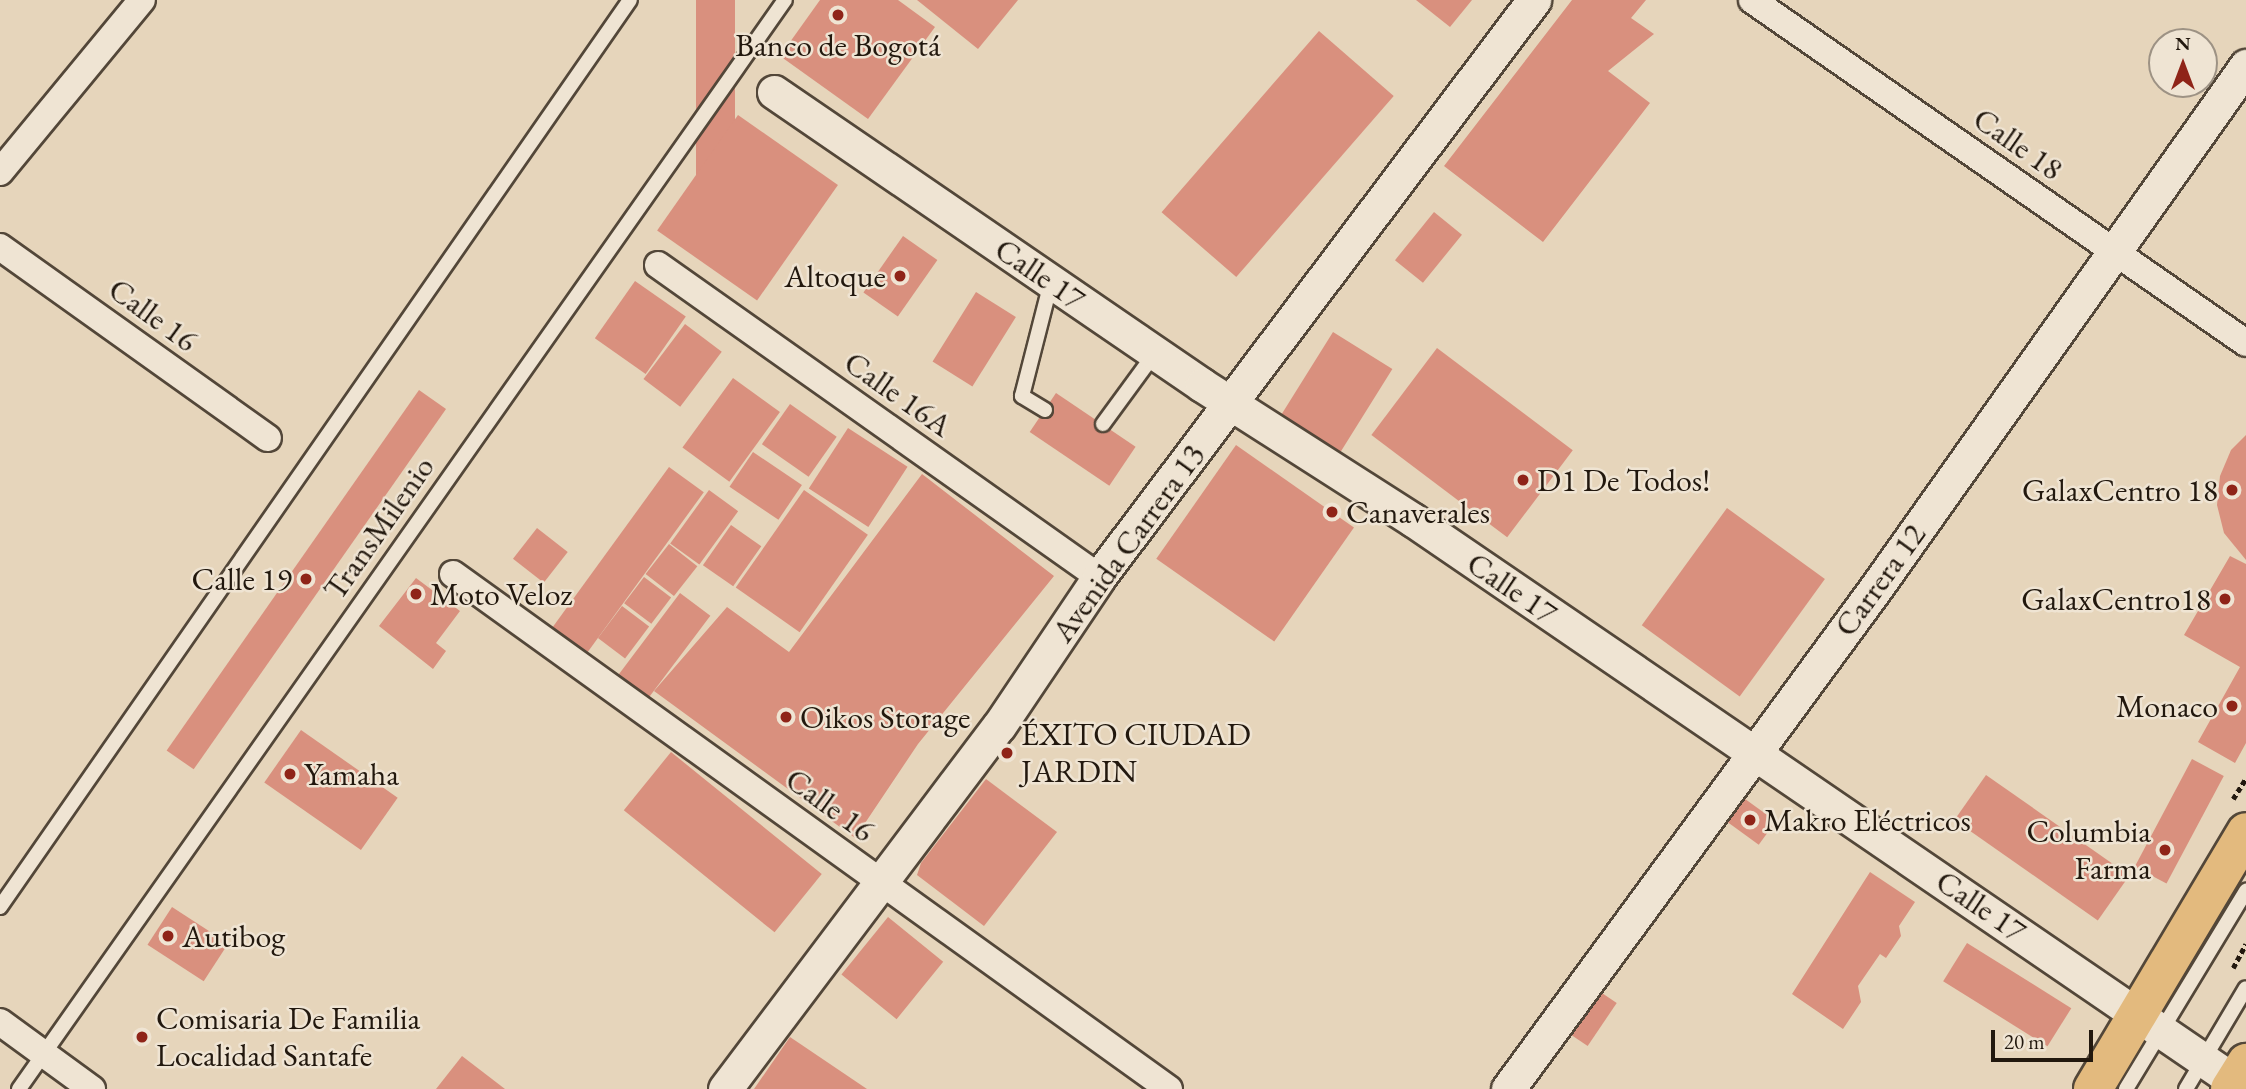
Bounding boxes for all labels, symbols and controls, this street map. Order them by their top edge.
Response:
marker: Banco de Bogotá [830,7,846,23]
place label: Banco de Bogotá [735,26,941,64]
north arrow [2148,28,2218,98]
text: N [2175,31,2191,56]
street label: Calle 18 [1966,99,2070,189]
street label: Calle 17 [988,230,1092,318]
place label: Altoque [784,257,886,295]
marker: Altoque [892,268,908,284]
street label: Calle 16 [101,270,205,360]
street label: Calle 16A [837,343,959,445]
street label: Avenida Carrera 13 [1043,436,1213,650]
street label: TransMilenio [316,449,442,607]
place label: D1 De Todos! [1537,461,1710,499]
place label: GalaxCentro 18 [2022,471,2218,509]
marker: D1 De Todos! [1515,472,1531,488]
marker: GalaxCentro 18 [2224,482,2240,498]
place label: Canaverales [1346,493,1490,531]
marker: Canaverales [1324,504,1340,520]
street label: Carrera 12 [1826,516,1934,644]
street label: Calle 17 [1460,544,1564,632]
place label: Calle 19 [192,560,292,598]
marker: Calle 19 [298,571,314,587]
place label: Moto Veloz [430,575,572,613]
place label: GalaxCentro18 [2021,580,2211,618]
marker: Moto Veloz [408,586,424,602]
marker: GalaxCentro18 [2217,591,2233,607]
place label: Monaco [2116,687,2218,725]
place label: Oikos Storage [800,698,970,736]
marker: Monaco [2224,698,2240,714]
marker: Oikos Storage [778,709,794,725]
place label: ÉXITO CIUDAD JARDIN [1021,716,1251,791]
marker: ÉXITO CIUDAD JARDIN [999,745,1015,761]
place label: Yamaha [304,755,399,793]
street label: Calle 16 [778,760,882,850]
marker: Yamaha [282,766,298,782]
place label: Makro Eléctricos [1764,801,1971,839]
marker: Makro Eléctricos [1742,812,1758,828]
place label: Columbia Farma [2026,813,2151,888]
marker: Columbia Farma [2157,842,2173,858]
street label: Calle 17 [1929,862,2033,950]
place label: Autibog [182,917,285,955]
marker: Autibog [160,928,176,944]
place label: Comisaria De Familia Localidad Santafe [156,1000,420,1075]
scale bar [1994,1016,2096,1060]
text: 20 m [2004,1028,2045,1055]
marker: Comisaria De Familia Localidad Santafe [134,1029,150,1045]

